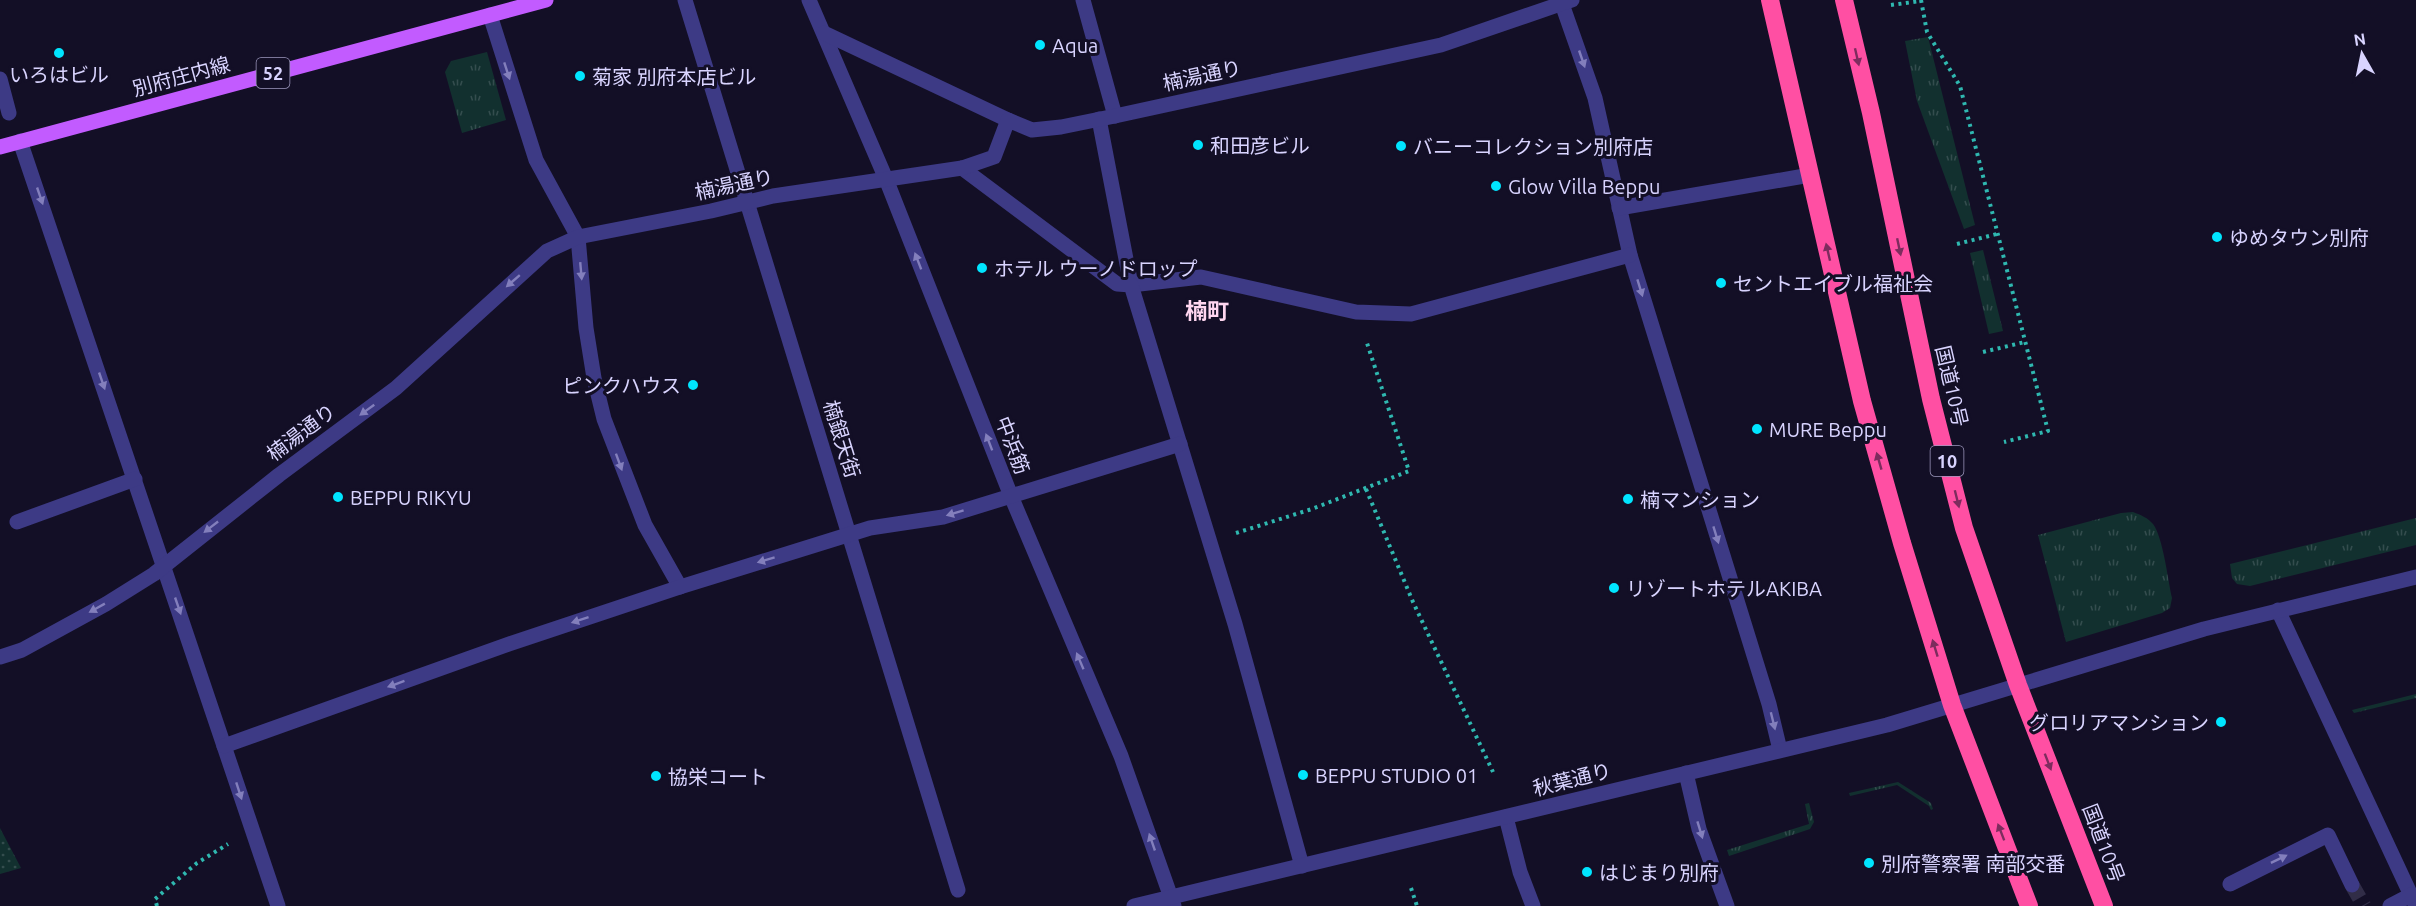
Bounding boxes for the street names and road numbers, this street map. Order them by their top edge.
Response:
street label: 別府庄内線 [130,52,232,100]
street label: 楠湯通り [1160,55,1244,95]
road number: 52 [256,58,290,88]
street label: 楠湯通り [692,164,776,204]
street label: 国道10号 [1932,343,1972,429]
street label: 楠銀天街 [819,397,865,481]
street label: 楠湯通り [262,399,340,465]
street label: 中浜筋 [992,413,1034,477]
road number: 10 [1930,446,1964,476]
street label: 秋葉通り [1530,758,1614,800]
street label: 国道10号 [2078,800,2130,886]

